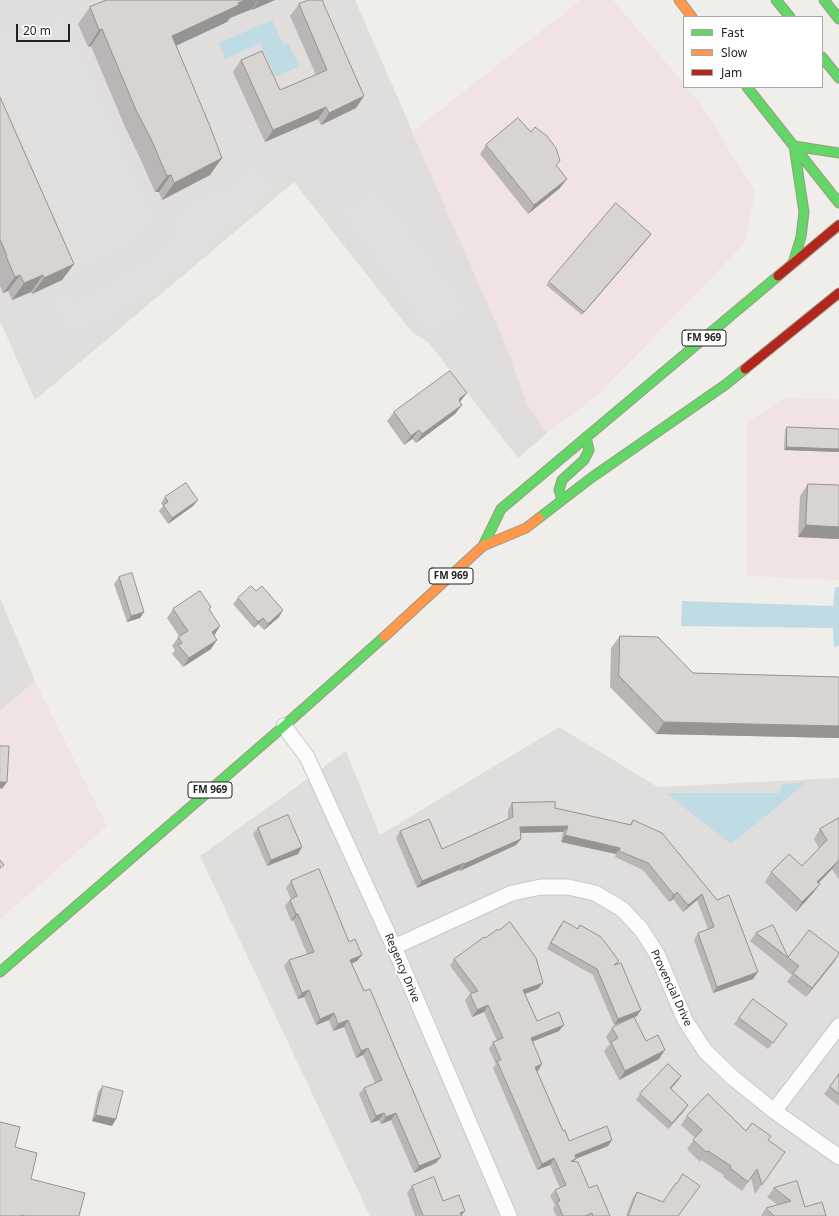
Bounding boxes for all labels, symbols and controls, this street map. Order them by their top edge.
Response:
scale bar [18,16,72,42]
legend [683,16,823,88]
text: 20 m [23,22,51,39]
text: Fast [721,24,744,41]
text: Slow [721,44,747,61]
text: Jam [721,64,742,81]
road number: FM 969 [682,330,726,346]
road number: FM 969 [429,568,473,584]
road number: FM 969 [188,782,232,798]
street label: Regency Drive [382,931,422,1005]
street label: Provencial Drive [647,948,695,1028]

